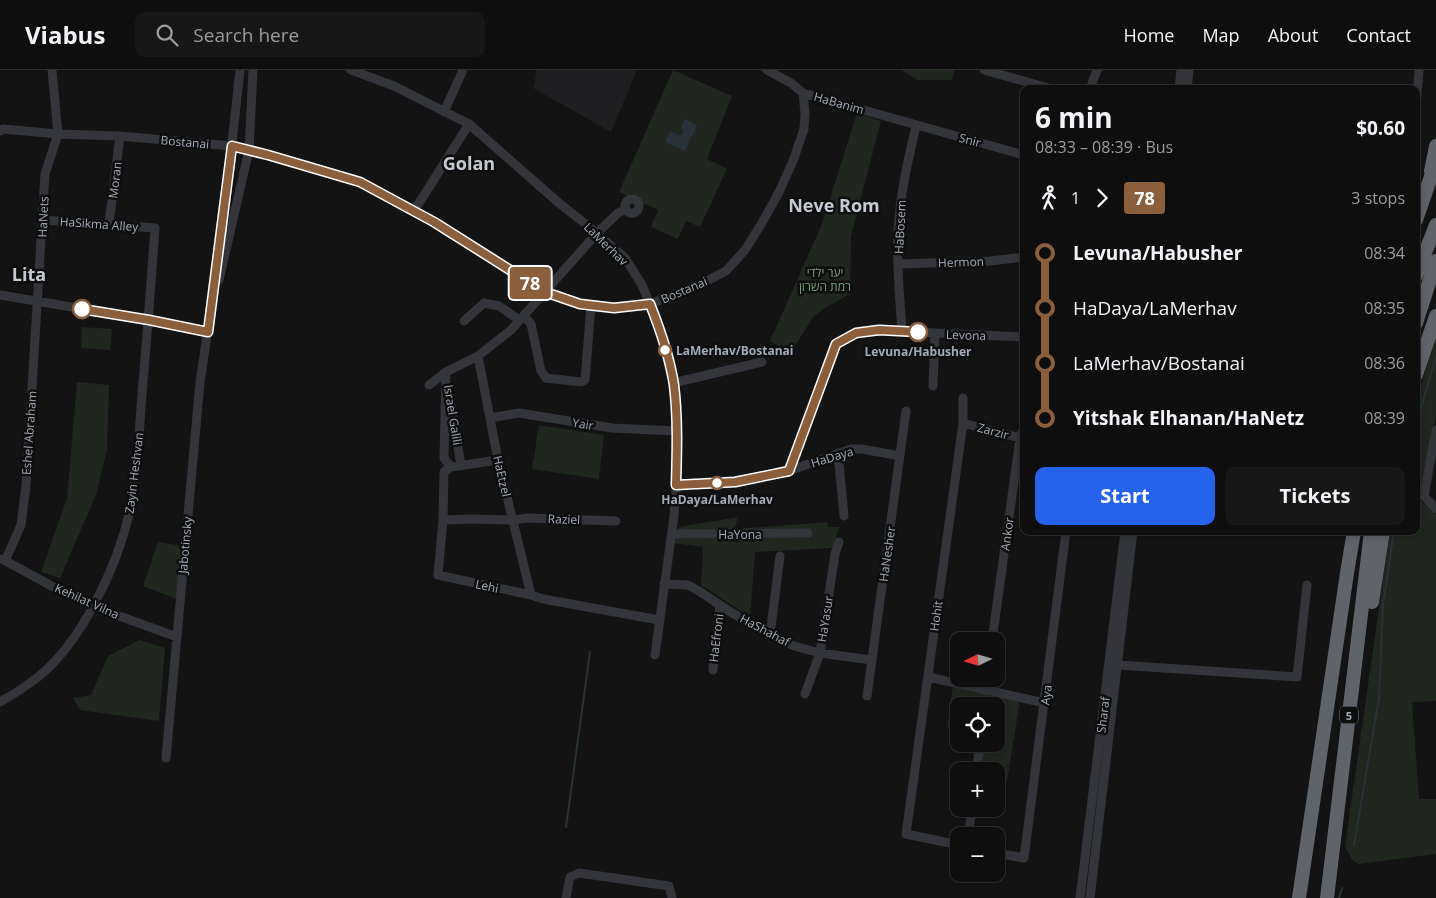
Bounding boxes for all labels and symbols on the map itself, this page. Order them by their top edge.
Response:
street label: HaBanim [812,88,866,118]
street label: Snir [957,129,983,151]
street label: Bostanai [160,131,210,153]
district label: Golan [443,151,495,175]
street label: Moran [104,161,126,199]
district label: Neve Rom [788,193,880,217]
street label: HaNets [33,196,53,238]
street label: HaBosem [890,200,910,254]
street label: HaSikma Alley [59,213,140,235]
street label: LaMerhav [580,219,632,269]
street label: Hermon [938,253,984,271]
district label: Lita [12,262,46,286]
park label: יער ילדי רמת השרון [799,264,851,295]
line badge: 78 [508,267,552,299]
street label: Bostanai [658,273,710,307]
unlabelled marker [72,299,92,319]
marker: Levuna/Habusher [908,322,928,342]
street label: Levona [946,326,986,344]
place label: LaMerhav/Bostanai [676,342,794,359]
marker: LaMerhav/Bostanai [658,343,672,357]
place label: Levuna/Habusher [865,343,972,360]
street label: Israel Galili [440,384,466,446]
street label: Eshel Abraham [18,390,40,476]
street label: Yair [571,414,595,434]
street label: Zarzir [975,419,1011,443]
street label: Zayin Heshvan [121,431,147,515]
street label: HaDaya [809,443,855,471]
street label: HaEtzel [489,454,515,498]
marker: HaDaya/LaMerhav [710,476,724,490]
place label: HaDaya/LaMerhav [661,491,773,508]
street label: Raziel [547,510,581,528]
street label: Jabotinsky [174,515,196,575]
street label: Ankor [996,516,1018,552]
street label: HaNesher [875,525,899,583]
street label: HaYona [718,526,762,543]
street label: Lehi [474,575,500,597]
street label: Kehilat Vilna [52,579,122,623]
street label: HaYasur [813,594,837,643]
street label: Hohit [925,600,947,632]
street label: HaShahaf [737,610,794,651]
street label: HaEfroni [705,613,727,663]
north arrow [950,632,1005,688]
street label: Aya [1036,684,1056,706]
street label: Sharaf [1092,695,1114,734]
road number: 5 [1340,706,1358,724]

